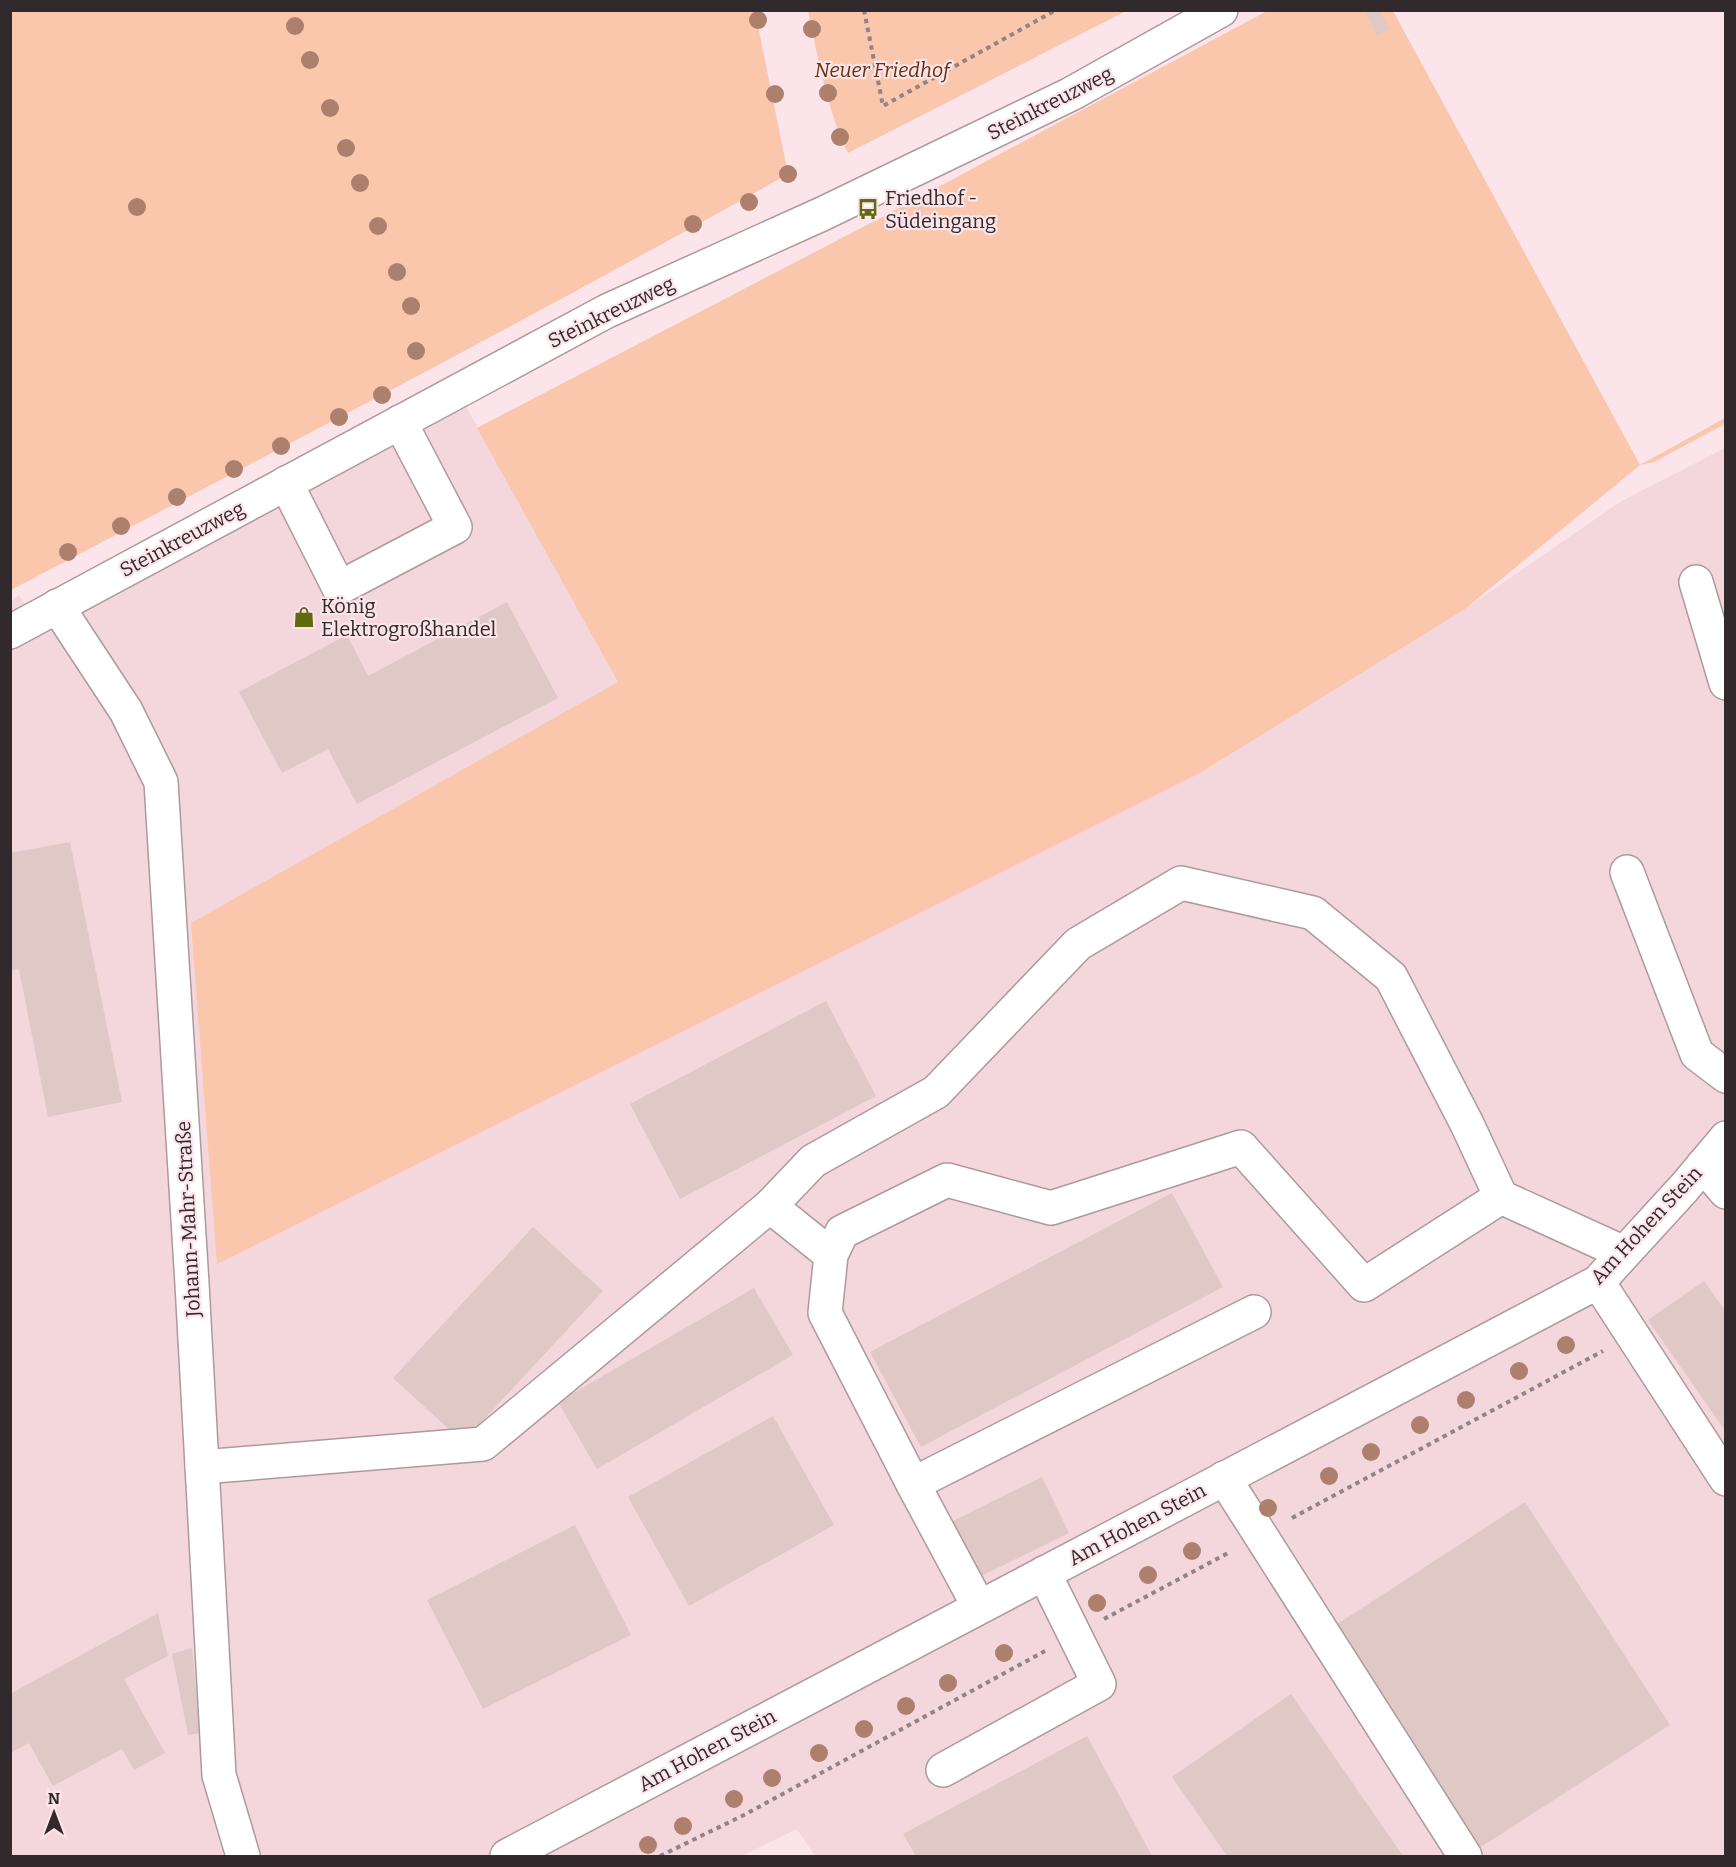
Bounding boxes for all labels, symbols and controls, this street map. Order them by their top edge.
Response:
park label: Neuer Friedhof [814,58,952,83]
street label: Steinkreuzweg [983,61,1117,145]
place label: Friedhof - Südeingang [885,186,996,233]
bus stop icon: Friedhof - Südeingang [856,197,880,221]
street label: Steinkreuzweg [544,271,678,353]
street label: Steinkreuzweg [116,496,248,582]
place label: König Elektrogroßhandel [321,594,497,641]
shop icon: König Elektrogroßhandel [292,605,316,629]
street label: Johann-Mahr-Straße [171,1120,205,1319]
street label: Am Hohen Stein [1585,1161,1707,1289]
street label: Am Hohen Stein [1064,1478,1210,1570]
street label: Am Hohen Stein [634,1704,780,1796]
north arrow [24,1783,84,1843]
text: N [48,1789,60,1808]

